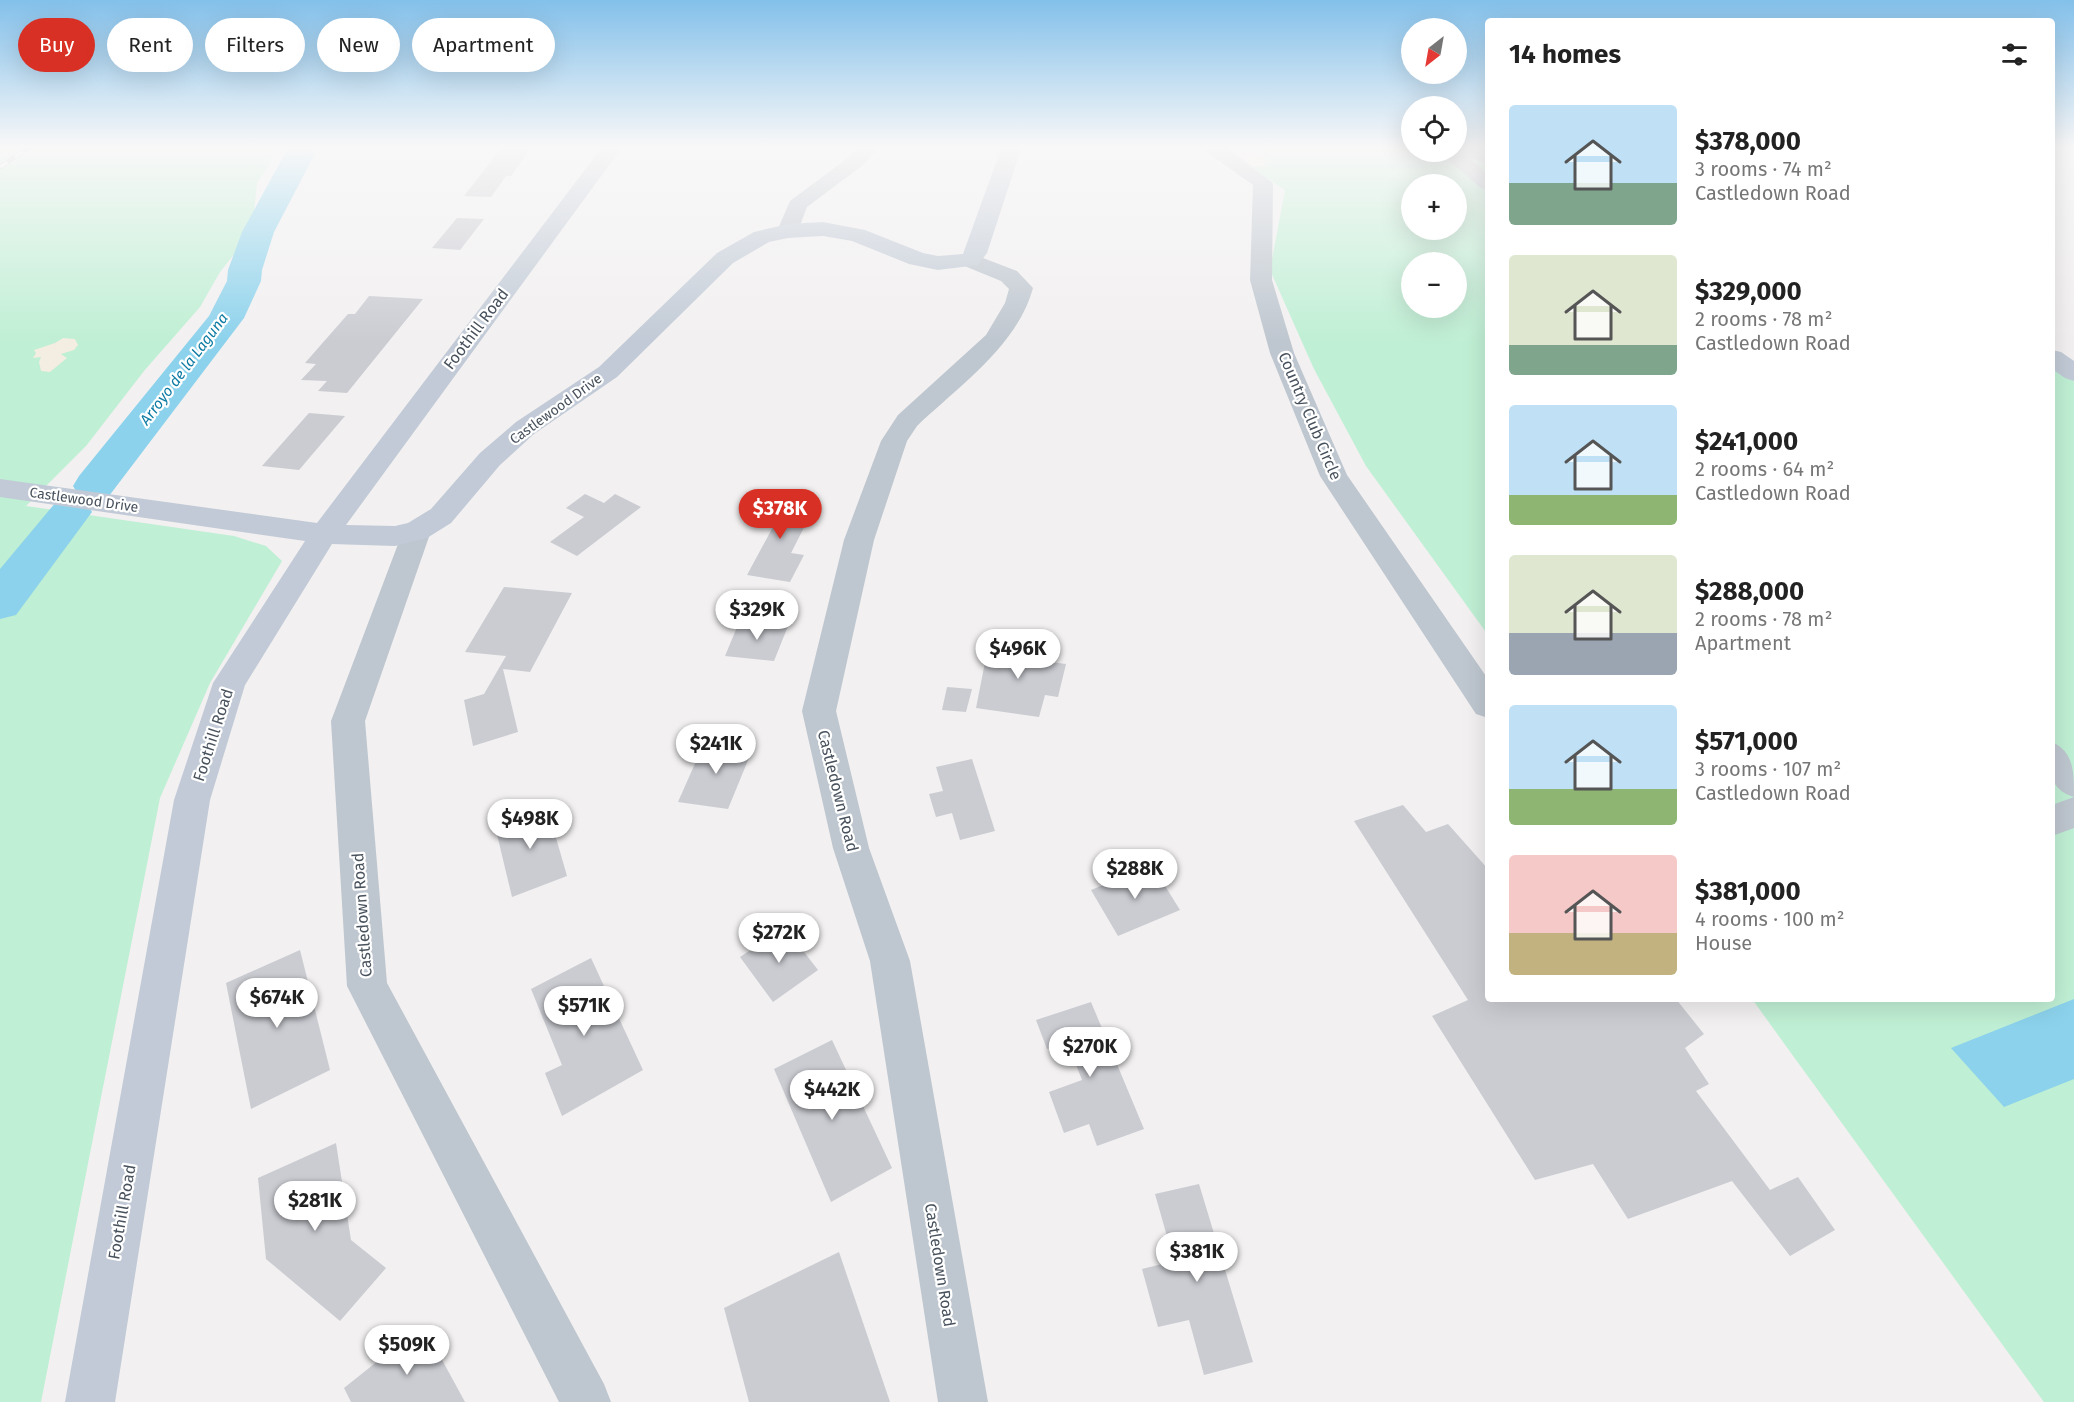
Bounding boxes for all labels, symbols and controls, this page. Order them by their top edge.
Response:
chip: Buy [18,18,95,72]
chip: Rent [107,18,193,72]
chip: Filters [205,18,305,72]
chip: New [317,18,400,72]
chip: Apartment [412,18,555,72]
north arrow [1401,18,1467,84]
map controls [1401,18,1467,318]
icon: filters [1998,38,2031,71]
text: 14 homes [1509,39,1621,70]
button: locate [1401,96,1467,162]
text: $378,000 [1695,126,1801,157]
icon: home [1557,129,1629,201]
text: 3 rooms · 74 m² [1695,157,1832,181]
button: + [1401,174,1467,240]
text: Castledown Road [1695,181,1851,205]
button: − [1401,252,1467,318]
text: $329,000 [1695,276,1802,307]
icon: home [1557,279,1629,351]
street label: Foothill Road [439,285,513,373]
text: 2 rooms · 78 m² [1695,307,1832,331]
water label: Arroyo de la Laguna [136,310,232,429]
text: Castledown Road [1695,331,1851,355]
street label: Country Club Circle [1274,349,1346,483]
street label: Castlewood Drive [507,370,605,448]
text: $241,000 [1695,426,1798,457]
icon: home [1557,429,1629,501]
text: 2 rooms · 64 m² [1695,457,1834,481]
text: Castledown Road [1695,481,1851,505]
street label: Castlewood Drive [29,484,139,516]
pin: $378K [738,489,822,540]
text: $378K [753,496,807,520]
text: $288,000 [1695,576,1804,607]
icon: home [1557,579,1629,651]
pin: $329K [715,590,799,641]
text: $329K [729,597,785,621]
text: 2 rooms · 78 m² [1695,607,1832,631]
pin: $496K [976,629,1060,680]
text: Apartment [1695,631,1791,655]
text: $496K [989,636,1047,660]
street label: Foothill Road [189,686,237,784]
pin: $241K [674,724,758,775]
text: $571,000 [1695,726,1798,757]
street label: Castledown Road [814,728,862,854]
icon: home [1557,729,1629,801]
text: $241K [690,731,742,755]
text: 3 rooms · 107 m² [1695,757,1841,781]
text: Castledown Road [1695,781,1851,805]
pin: $498K [488,799,572,850]
text: $498K [501,806,559,830]
pin: $288K [1093,849,1177,900]
street label: Castledown Road [348,852,376,978]
text: $288K [1106,856,1164,880]
text: $381,000 [1695,876,1801,907]
icon: home [1557,879,1629,951]
text: 4 rooms · 100 m² [1695,907,1845,931]
pin: $272K [737,913,821,964]
text: $272K [752,920,806,944]
text: House [1695,931,1752,955]
pin: $674K [235,978,319,1029]
text: $674K [250,985,304,1009]
pin: $571K [542,986,626,1037]
text: $571K [558,993,610,1017]
pin: $270K [1048,1027,1132,1078]
text: $270K [1063,1034,1117,1058]
pin: $442K [790,1070,874,1121]
text: $442K [804,1077,860,1101]
street label: Foothill Road [104,1163,140,1261]
pin: $281K [273,1181,357,1232]
text: $281K [288,1188,342,1212]
street label: Castledown Road [921,1202,959,1328]
pin: $381K [1155,1232,1239,1283]
text: $381K [1170,1239,1224,1263]
pin: $509K [365,1325,449,1376]
text: $509K [378,1332,436,1356]

